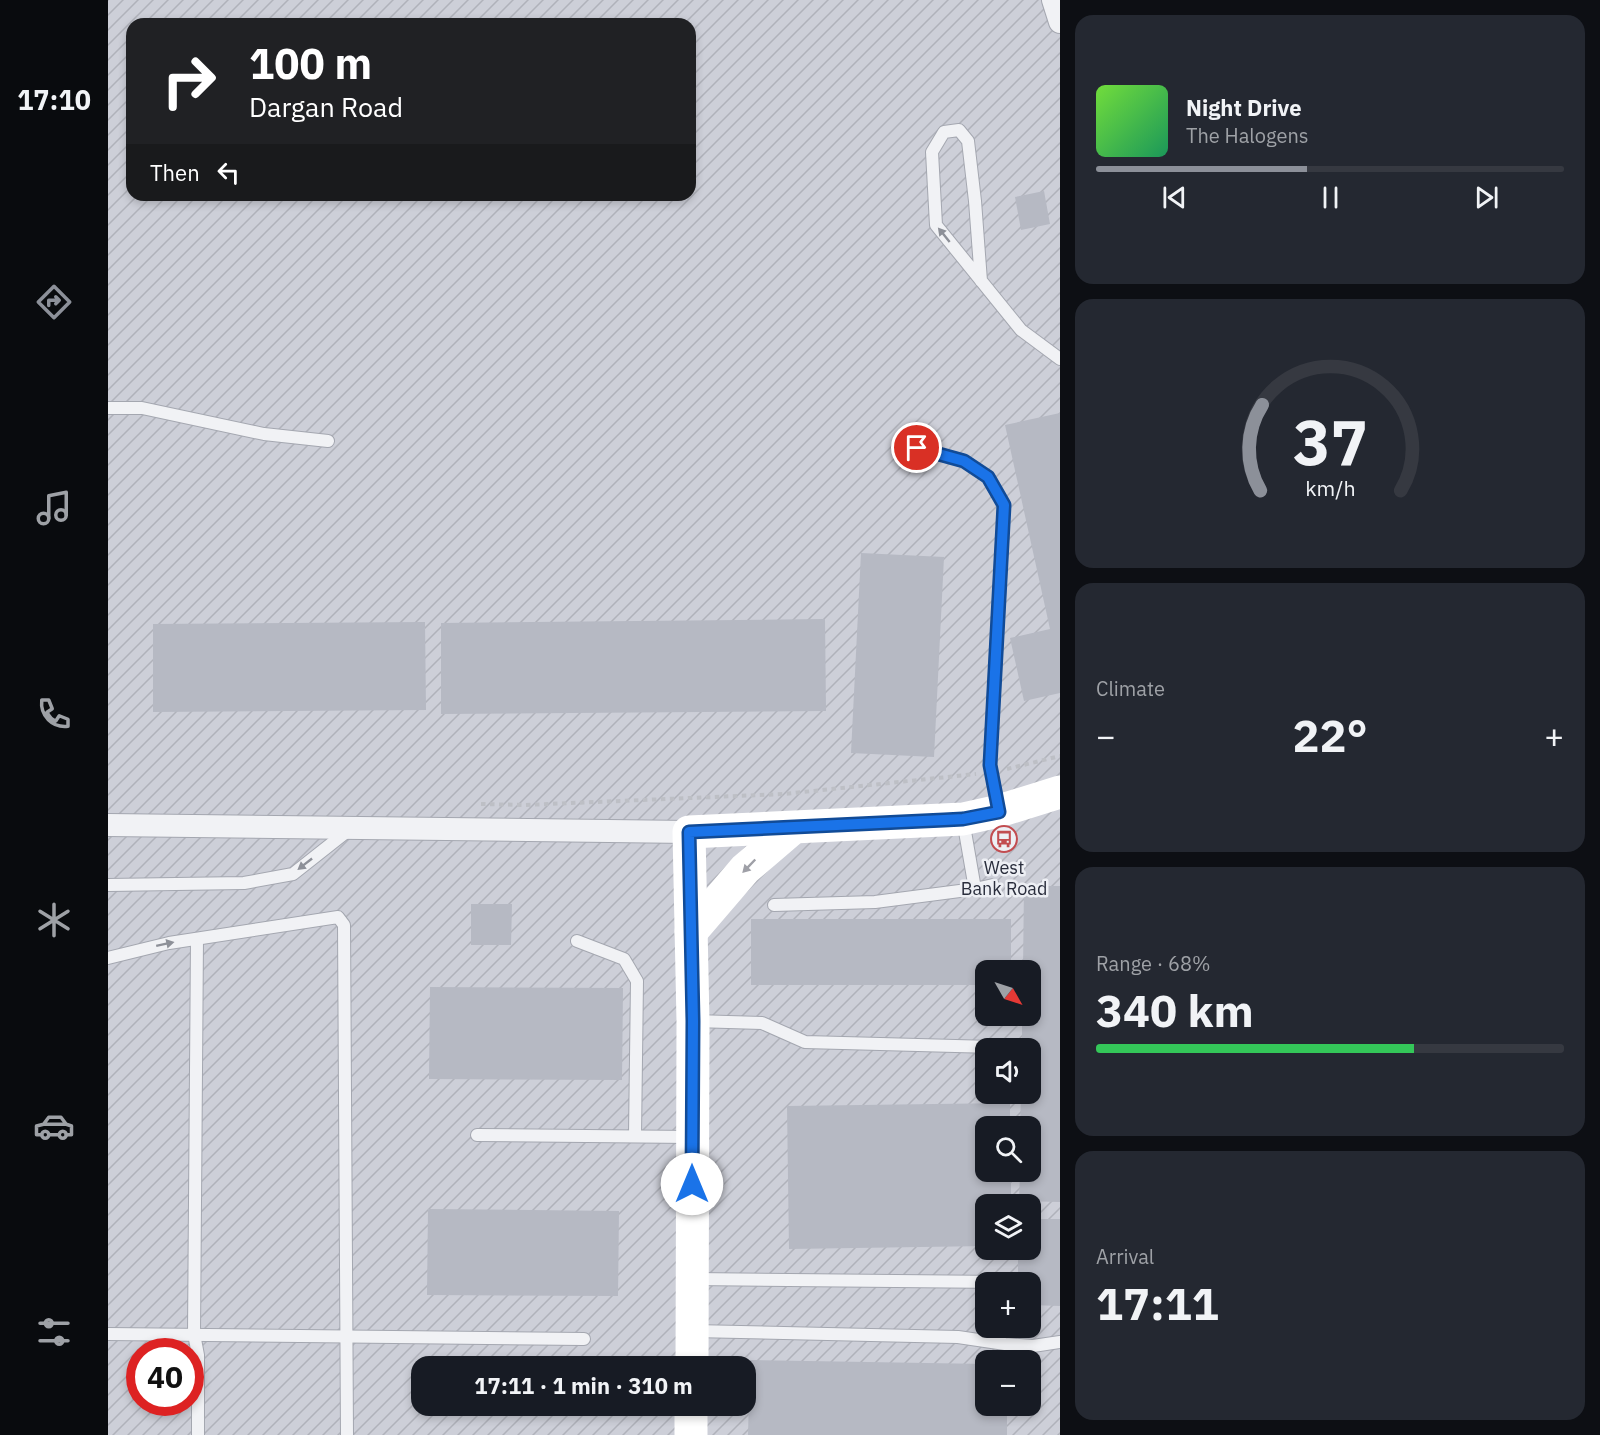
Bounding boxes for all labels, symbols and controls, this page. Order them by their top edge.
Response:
text: 100 m [249,36,372,91]
icon: right [150,42,228,120]
text: 17:10 [17,82,91,117]
text: Dargan Road [249,89,403,124]
text: Night Drive [1186,93,1302,122]
text: The Halogens [1186,122,1308,149]
icon: left [212,156,245,189]
text: Then [150,158,200,187]
icon: previous [1158,181,1191,214]
icon: pause [1314,181,1347,214]
icon: next [1470,181,1503,214]
one-way arrow [938,228,951,243]
icon: directions [33,281,75,323]
text: 37 [1293,401,1367,482]
pin [891,422,942,473]
icon: arrive [900,431,933,464]
text: km/h [1305,474,1355,502]
icon: music [33,487,75,529]
text: Climate [1096,675,1165,702]
icon: phone [33,693,75,735]
text: 22° [1292,706,1368,764]
text: − [1096,714,1116,757]
text: + [1544,714,1564,757]
bus stop icon: West Bank Road [989,824,1019,854]
place label: West Bank Road [961,856,1047,900]
one-way arrow [298,858,313,870]
one-way arrow [742,858,756,872]
icon: climate [33,899,75,941]
one-way arrow [156,939,175,948]
text: Range · 68% [1096,950,1211,977]
north arrow [975,960,1041,1026]
map controls [975,960,1041,1416]
text: 340 km [1096,981,1254,1039]
button: sound [975,1038,1041,1104]
icon: car [33,1105,75,1147]
button: search [975,1116,1041,1182]
position arrow [660,1152,724,1216]
button: layers [975,1194,1041,1260]
text: Arrival [1096,1243,1154,1270]
button: + [975,1272,1041,1338]
text: 17:11 [1096,1274,1219,1332]
icon: filters [33,1311,75,1353]
speed limit sign: 40 [126,1338,204,1416]
button: − [975,1350,1041,1416]
text: 17:11 · 1 min · 310 m [474,1371,693,1400]

